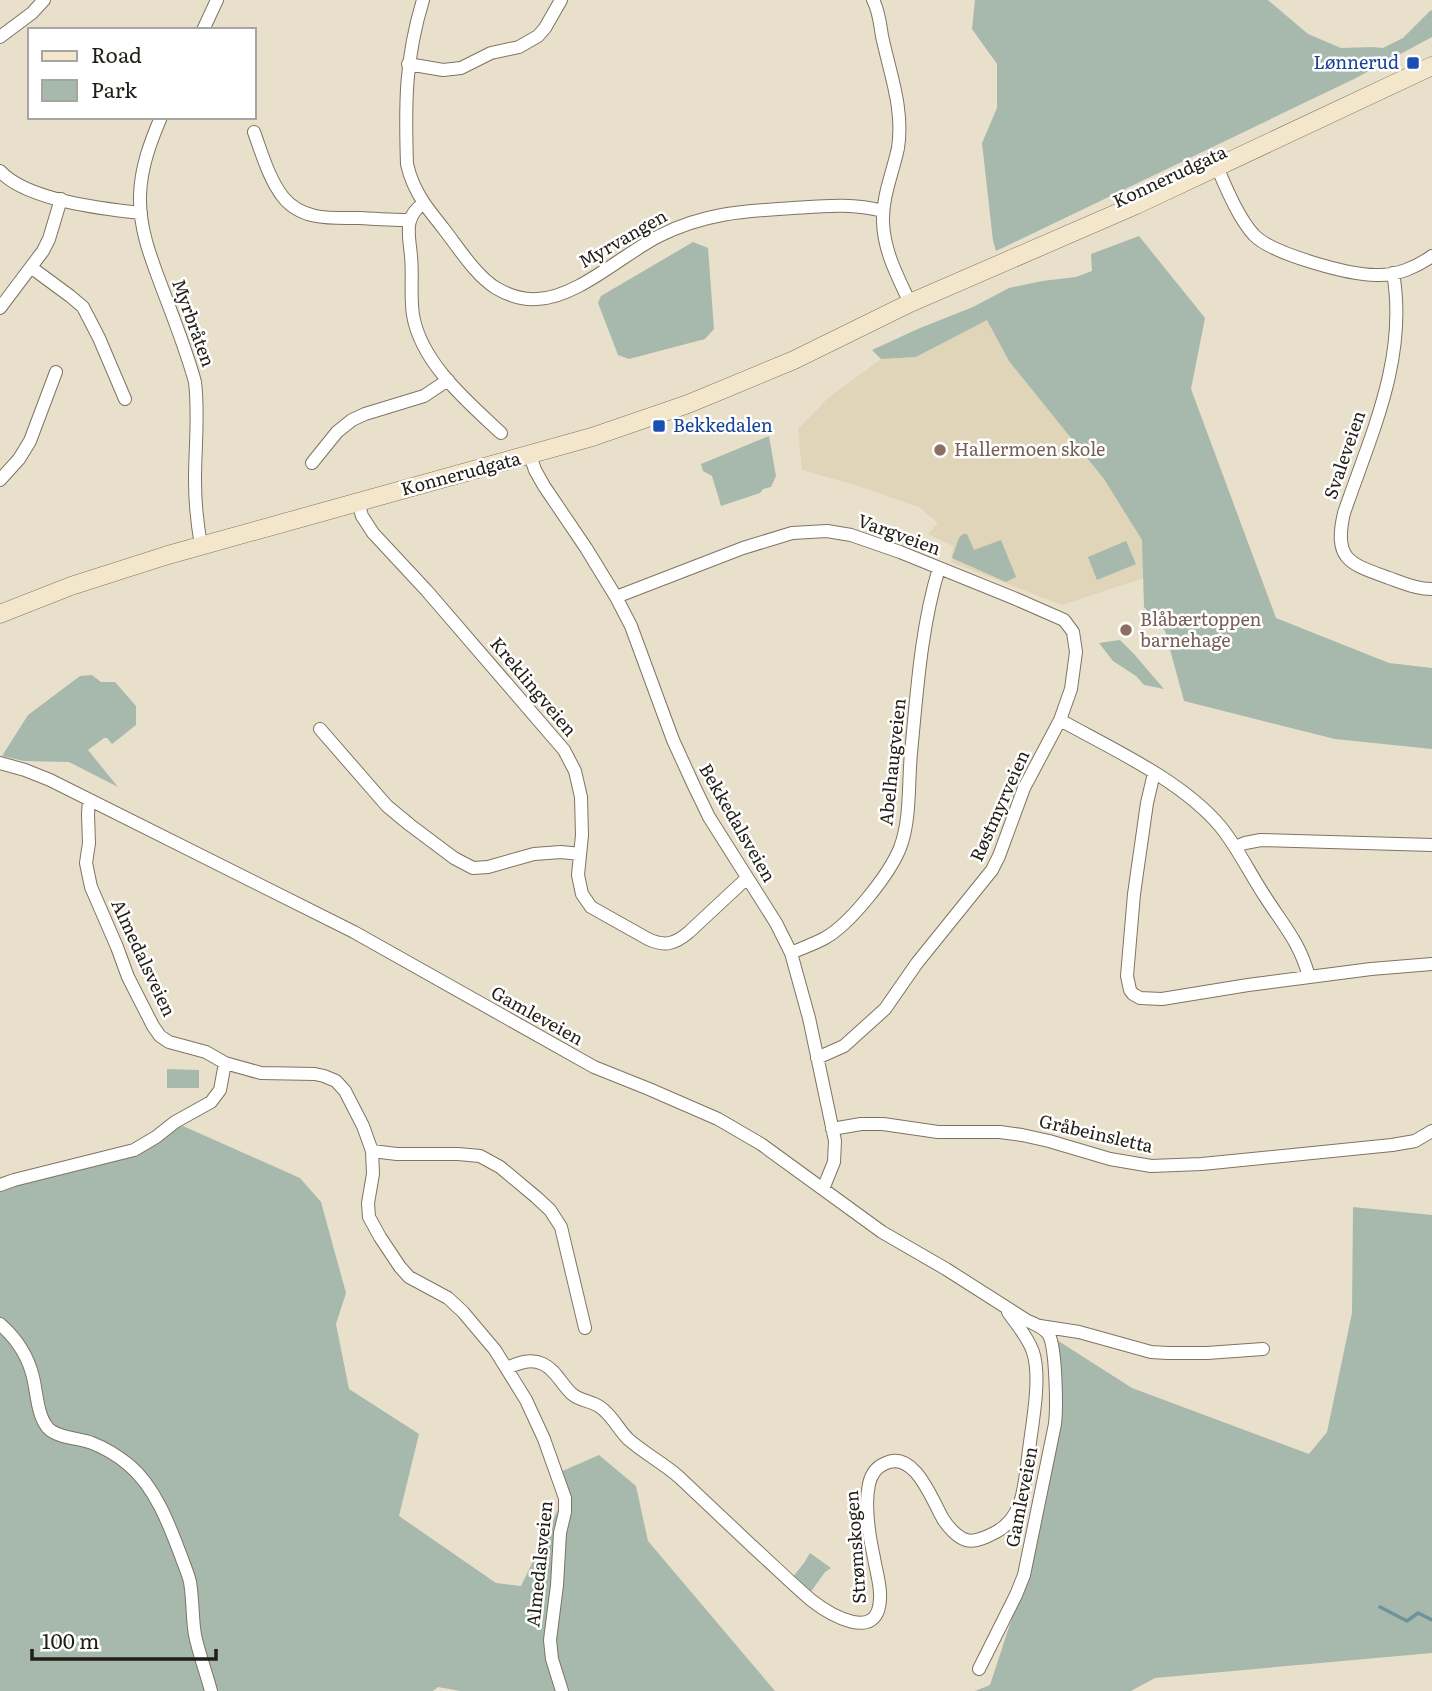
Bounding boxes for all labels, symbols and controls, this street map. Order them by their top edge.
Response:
legend [28,28,256,119]
text: Road [91,38,142,69]
place label: Lønnerud [1314,48,1399,75]
marker: Lønnerud [1405,55,1421,71]
text: Park [91,73,137,104]
street label: Konnerudgata [1108,137,1231,214]
street label: Myrvangen [573,201,672,274]
street label: Myrbråten [166,275,223,370]
street label: Svaleveien [1316,407,1371,502]
place label: Bekkedalen [673,411,773,438]
marker: Bekkedalen [651,418,667,434]
place label: Hallermoen skole [954,435,1105,462]
marker: Hallermoen skole [932,442,948,458]
street label: Konnerudgata [398,444,524,502]
street label: Vargveien [854,506,945,561]
place label: Blåbærtoppen barnehage [1140,605,1262,653]
marker: Blåbærtoppen barnehage [1118,622,1134,638]
street label: Kreklingveien [484,630,584,742]
street label: Abelhaugveien [871,697,912,827]
street label: Røstmyrveien [962,745,1035,866]
street label: Bekkedalsveien [693,758,783,887]
street label: Almedalsveien [105,894,184,1021]
street label: Gamleveien [487,978,589,1051]
street label: Gråbeinsletta [1037,1106,1156,1159]
street label: Gamleveien [998,1444,1044,1549]
street label: Strømskogen [837,1489,872,1605]
street label: Almedalsveien [518,1499,559,1628]
scale bar [32,1618,215,1662]
text: 100 m [42,1624,99,1655]

